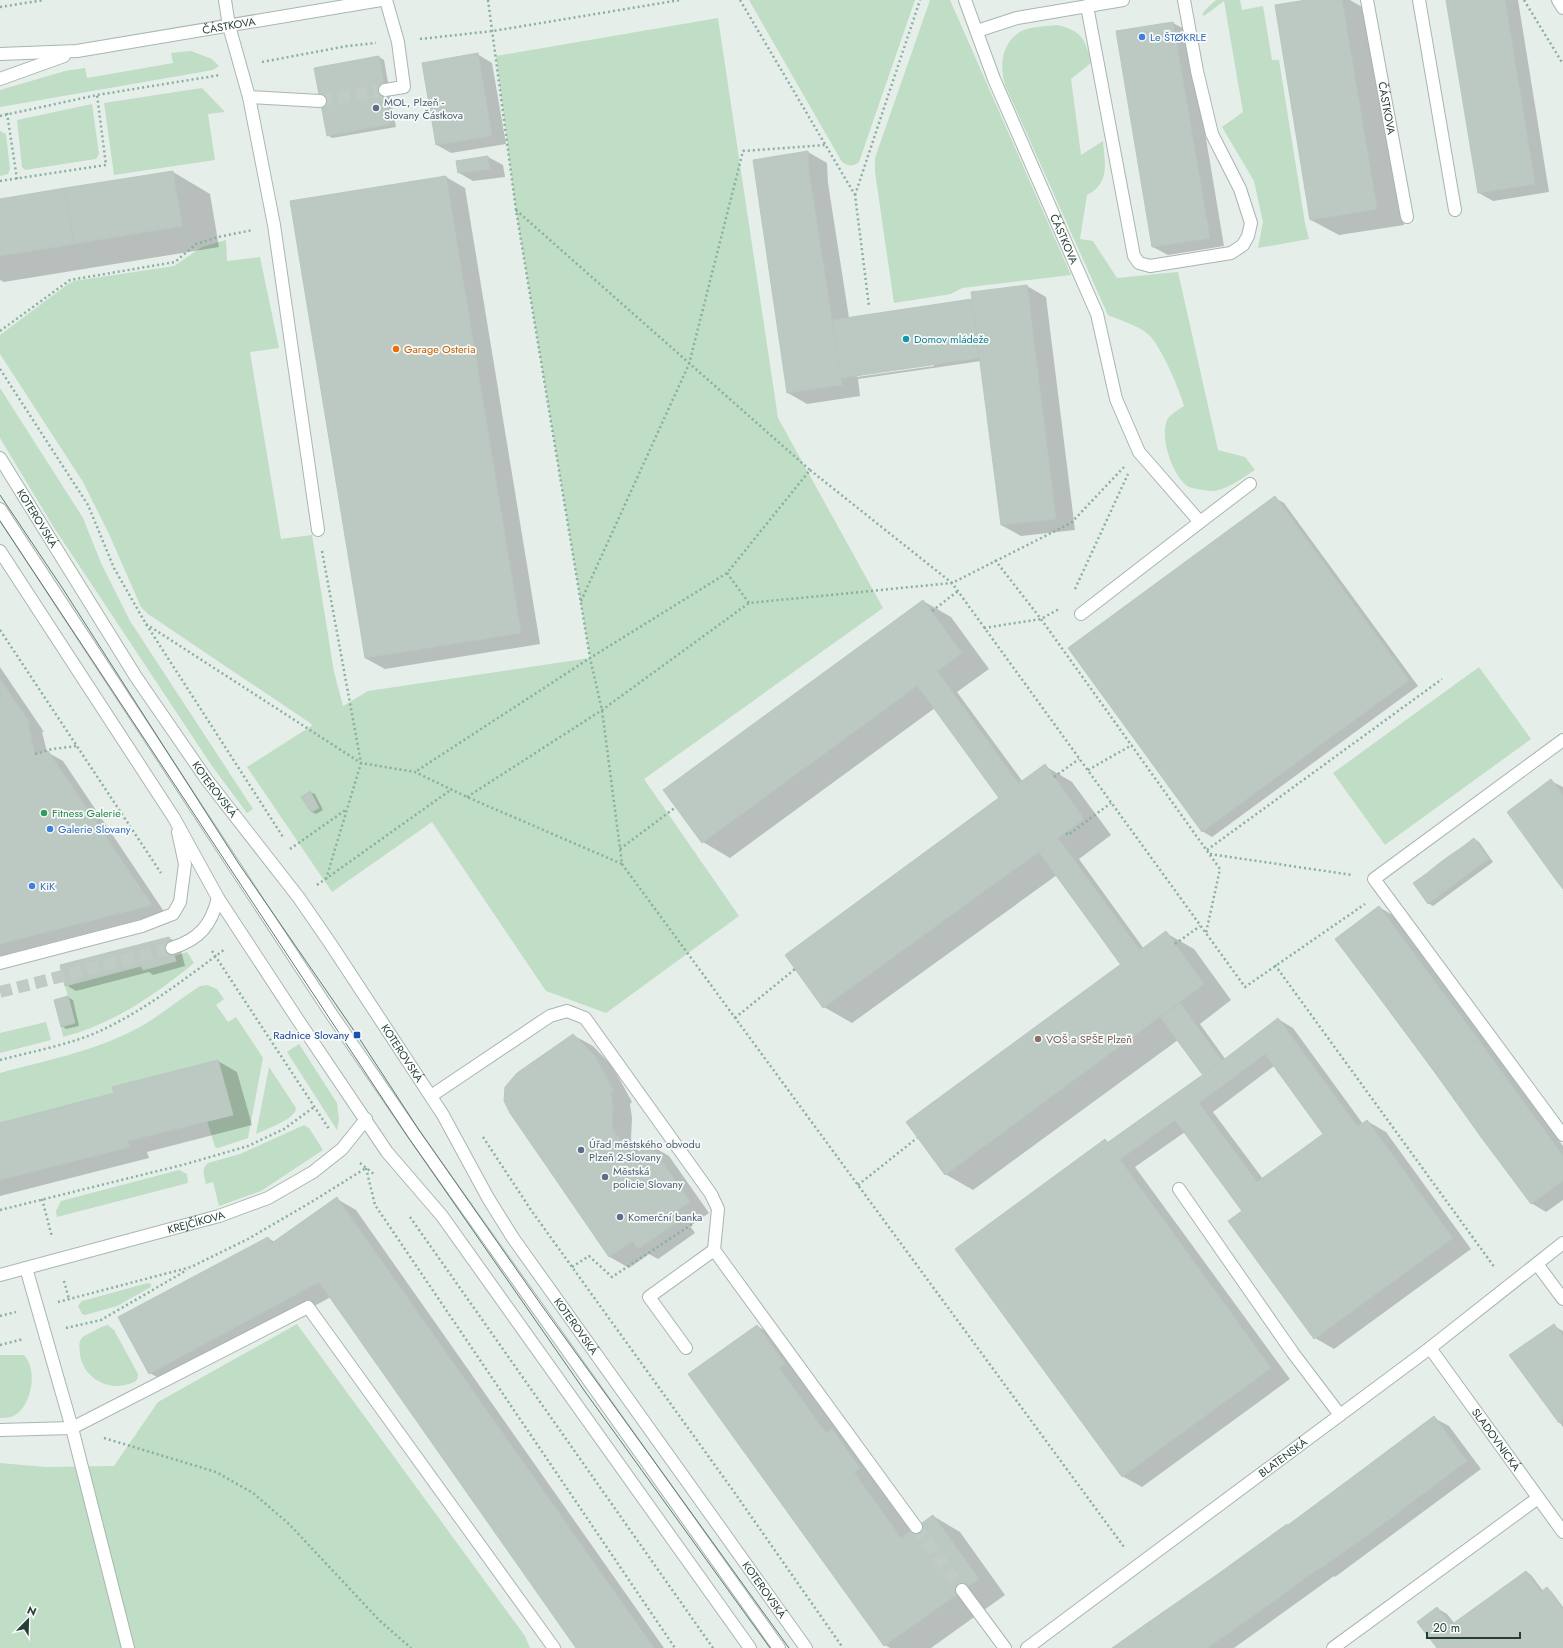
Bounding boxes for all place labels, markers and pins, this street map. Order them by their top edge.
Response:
place label: Le ŠTØKRLE [1150,29,1207,45]
marker: Le ŠTØKRLE [1137,32,1147,42]
place label: MOL, Plzeň - Slovany Částkova [384,94,463,123]
marker: MOL, Plzeň - Slovany Částkova [371,103,381,113]
place label: Domov mládeže [914,331,989,347]
marker: Domov mládeže [901,334,911,344]
place label: Garage Osteria [404,341,475,357]
marker: Garage Osteria [391,344,401,354]
place label: Fitness Galerie [52,805,121,821]
marker: Fitness Galerie [39,808,49,818]
place label: Galerie Slovany [58,821,131,837]
marker: Galerie Slovany [45,824,55,834]
place label: KiK [40,878,56,894]
marker: KiK [27,881,37,891]
place label: Radnice Slovany [273,1027,349,1043]
marker: Radnice Slovany [352,1030,362,1040]
place label: VOŠ a SPŠE Plzeň [1046,1031,1132,1047]
marker: VOŠ a SPŠE Plzeň [1033,1034,1043,1044]
place label: Úřad městského obvodu Plzeň 2-Slovany [589,1136,701,1165]
marker: Úřad městského obvodu Plzeň 2-Slovany [576,1145,586,1155]
place label: Městská policie Slovany [613,1163,683,1192]
marker: Městská policie Slovany [600,1172,610,1182]
place label: Komerční banka [628,1209,702,1225]
marker: Komerční banka [615,1212,625,1222]

